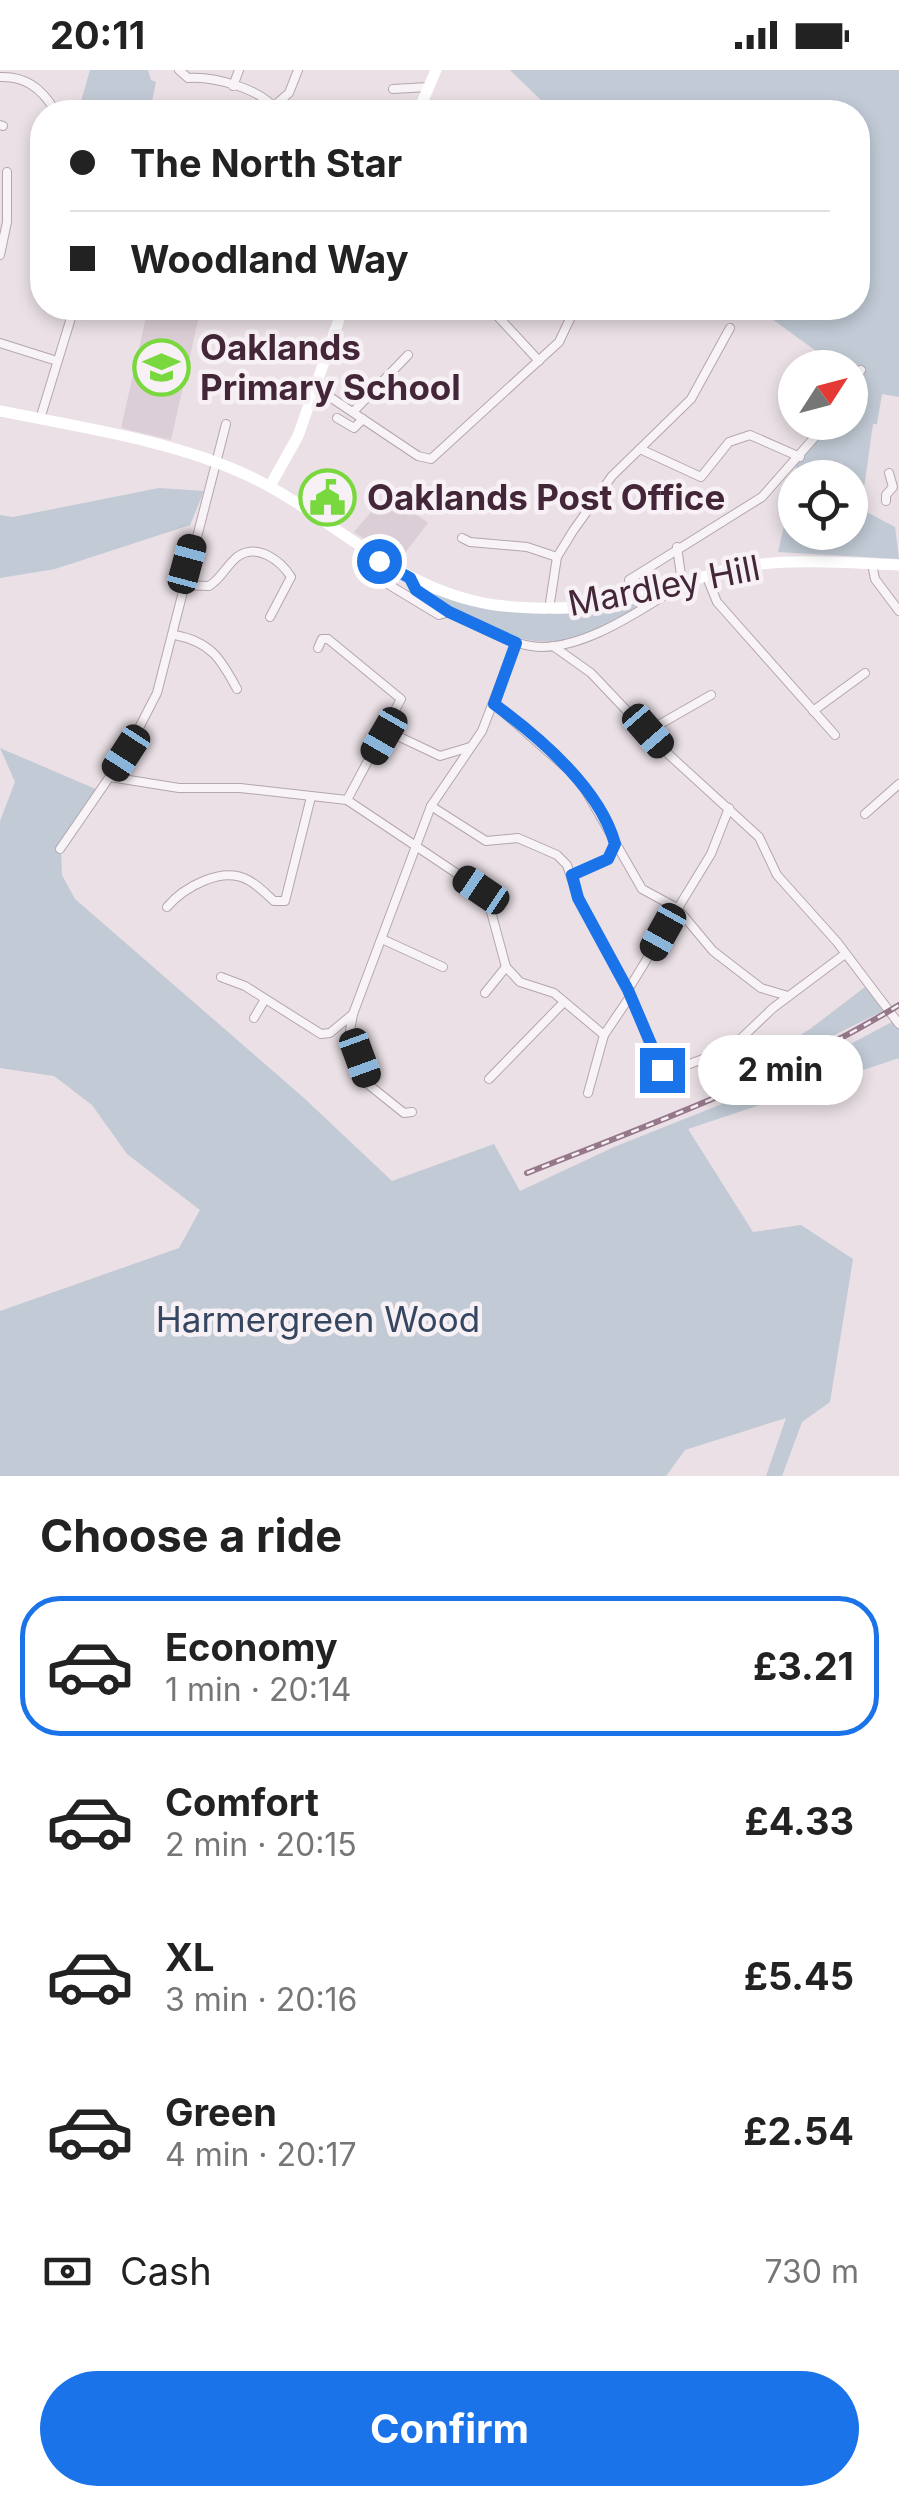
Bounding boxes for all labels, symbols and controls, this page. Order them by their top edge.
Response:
text: 20:11 [50,12,145,58]
text: The North Star [130,140,402,186]
text: Woodland Way [130,236,409,282]
place label: Oaklands Primary School [200,326,461,408]
school or university icon: Oaklands Primary School [131,338,191,398]
north arrow [778,350,868,440]
map controls [778,350,868,550]
button: locate [778,460,868,550]
public building icon: Oaklands Post Office [298,468,358,528]
place label: Oaklands Post Office [367,476,725,518]
car [165,531,209,597]
route start [357,539,402,584]
street label: Mardley Hill [564,546,763,624]
car [617,699,679,763]
car [356,703,412,769]
car [97,720,155,786]
car [448,861,514,919]
car [635,898,691,966]
car [336,1025,384,1091]
callout: 2 min [697,1035,862,1105]
route end [640,1048,685,1093]
text: 2 min [738,1050,823,1089]
park label: Harmergreen Wood [156,1298,480,1340]
text: Choose a ride [40,1508,342,1563]
icon: car [45,1621,135,1711]
text: Economy [165,1624,338,1670]
text: £3.21 [753,1643,854,1689]
text: 1 min · 20:14 [165,1670,352,1709]
icon: car [45,1776,135,1866]
text: Comfort [165,1779,319,1825]
text: £4.33 [744,1798,854,1844]
text: 2 min · 20:15 [165,1825,357,1864]
icon: car [45,1931,135,2021]
text: XL [165,1934,215,1980]
text: £5.45 [744,1953,854,1999]
text: 3 min · 20:16 [165,1980,357,2019]
icon: car [45,2086,135,2176]
text: Green [165,2089,277,2135]
text: £2.54 [743,2108,854,2154]
text: 4 min · 20:17 [165,2135,357,2174]
icon: cash [40,2244,95,2299]
text: Cash [120,2248,212,2294]
text: 730 m [764,2252,859,2291]
button: Confirm [40,2371,859,2486]

